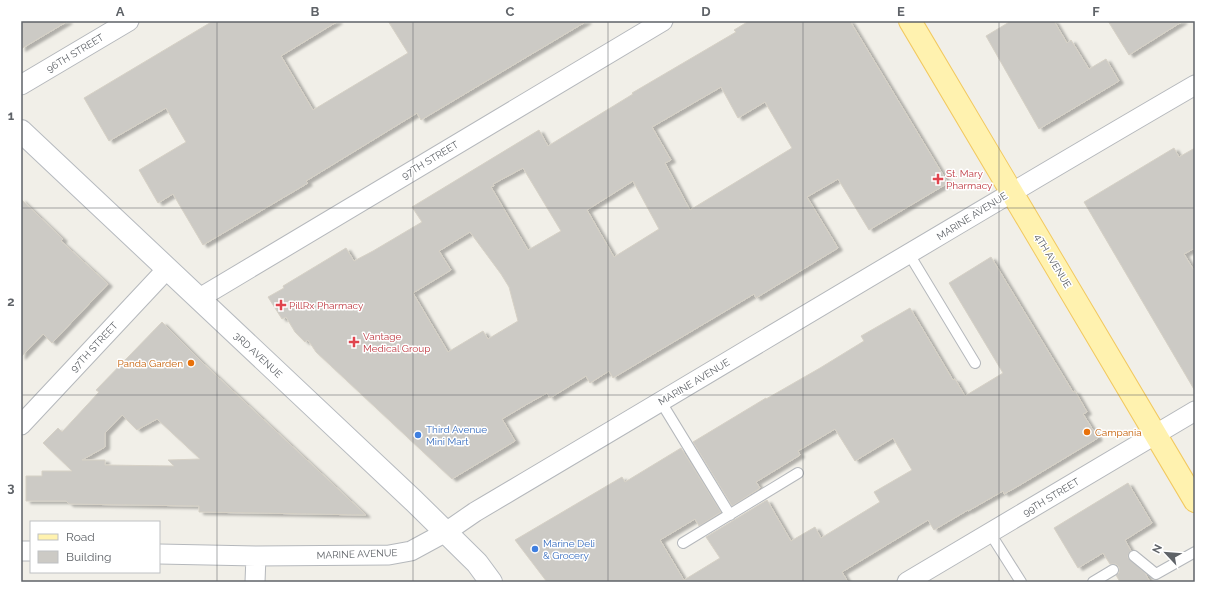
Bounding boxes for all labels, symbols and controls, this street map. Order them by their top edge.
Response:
text: A [116,4,125,19]
text: B [311,4,320,19]
text: C [506,4,515,19]
text: D [701,4,711,19]
text: E [897,4,905,19]
text: F [1092,4,1100,19]
street label: 96TH STREET [44,32,106,74]
text: 1 [8,108,15,123]
street label: 97TH STREET [400,139,460,181]
place label: St. Mary Pharmacy [946,168,993,191]
marker: St. Mary Pharmacy [933,174,943,184]
street label: MARINE AVENUE [935,190,1009,242]
street label: 4TH AVENUE [1033,232,1073,290]
text: 2 [7,294,15,309]
marker: PillRx Pharmacy [276,300,286,310]
place label: PillRx Pharmacy [289,300,364,311]
street label: 97TH STREET [68,320,120,374]
street label: 3RD AVENUE [232,330,284,380]
place label: Vantage Medical Group [363,331,430,354]
marker: Vantage Medical Group [348,336,360,348]
street label: MARINE AVENUE [656,356,732,408]
place label: Panda Garden [117,358,183,369]
marker: Panda Garden [186,358,196,368]
place label: Third Avenue Mini Mart [426,424,487,447]
marker: Campania [1082,427,1092,437]
place label: Campania [1095,427,1142,438]
marker: Third Avenue Mini Mart [413,430,423,440]
street label: 99TH STREET [1021,476,1081,518]
text: 3 [7,480,15,495]
legend [30,521,160,573]
text: Road [66,530,95,544]
north arrow [1146,533,1186,573]
place label: Marine Deli & Grocery [543,538,595,561]
text: N [1150,542,1165,555]
marker: Marine Deli & Grocery [530,544,540,554]
street label: MARINE AVENUE [316,547,398,561]
text: Building [66,550,112,564]

